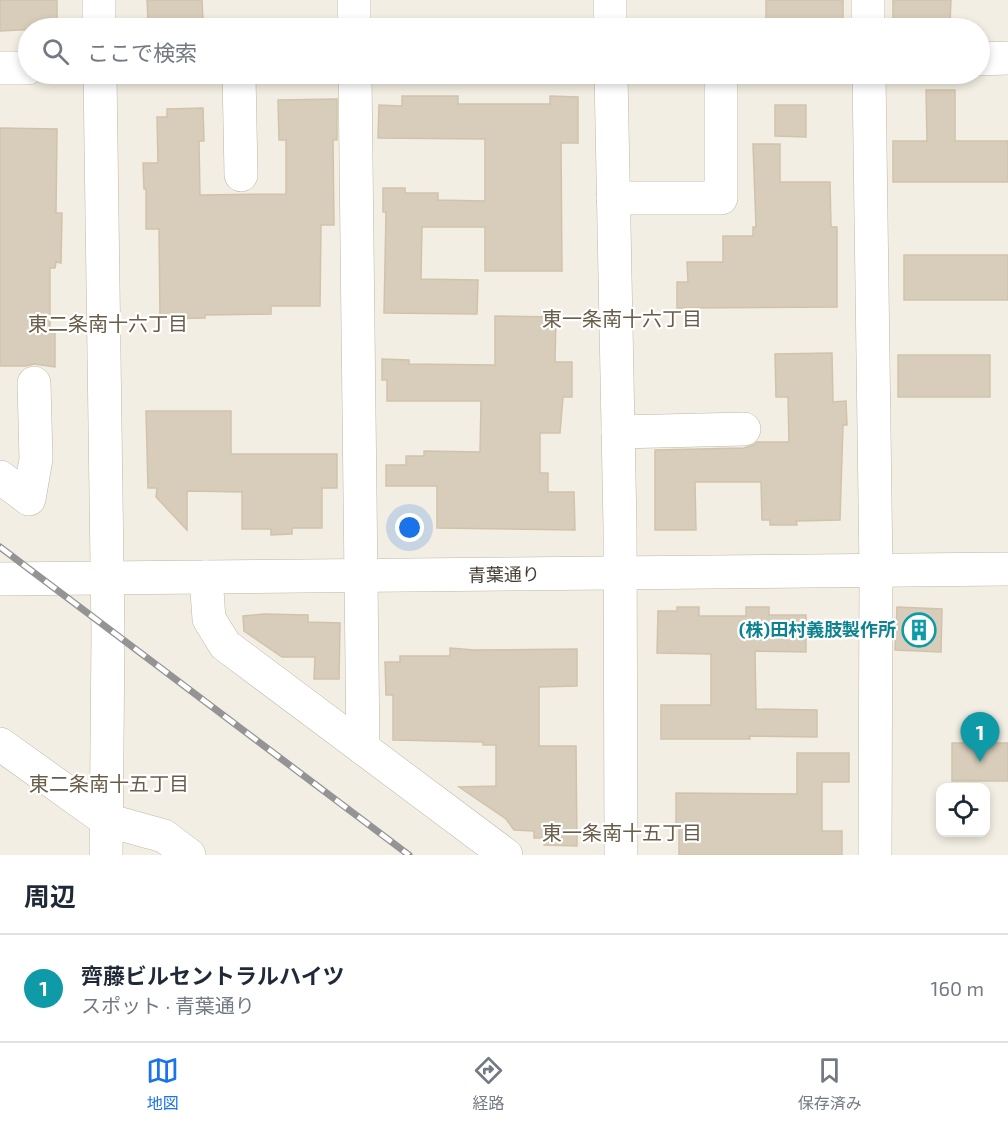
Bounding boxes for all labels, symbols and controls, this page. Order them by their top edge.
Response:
search box [18,18,990,84]
icon: search [39,35,72,68]
text: ここで検索 [87,39,197,65]
district label: 東一条南十六丁目 [542,306,702,330]
district label: 東二条南十六丁目 [28,311,188,335]
your location [395,513,424,542]
street label: 青葉通り [468,562,540,586]
building icon: (株)田村義肢製作所 [901,612,937,648]
place label: (株)田村義肢製作所 [739,618,896,640]
pin: 1 [960,712,1000,762]
district label: 東二条南十五丁目 [29,771,189,795]
map controls [936,783,990,837]
button: locate [936,783,990,837]
district label: 東一条南十五丁目 [542,820,702,844]
text: 周辺 [24,880,76,911]
text: 齊藤ビルセントラルハイツ [81,962,345,988]
text: 1 [39,976,48,1000]
text: 160 m [931,976,984,1000]
text: スポット · 青葉通り [81,993,255,1017]
tab: 地図 [146,1054,179,1114]
tab: 経路 [472,1054,505,1114]
tab: 保存済み [798,1054,862,1114]

